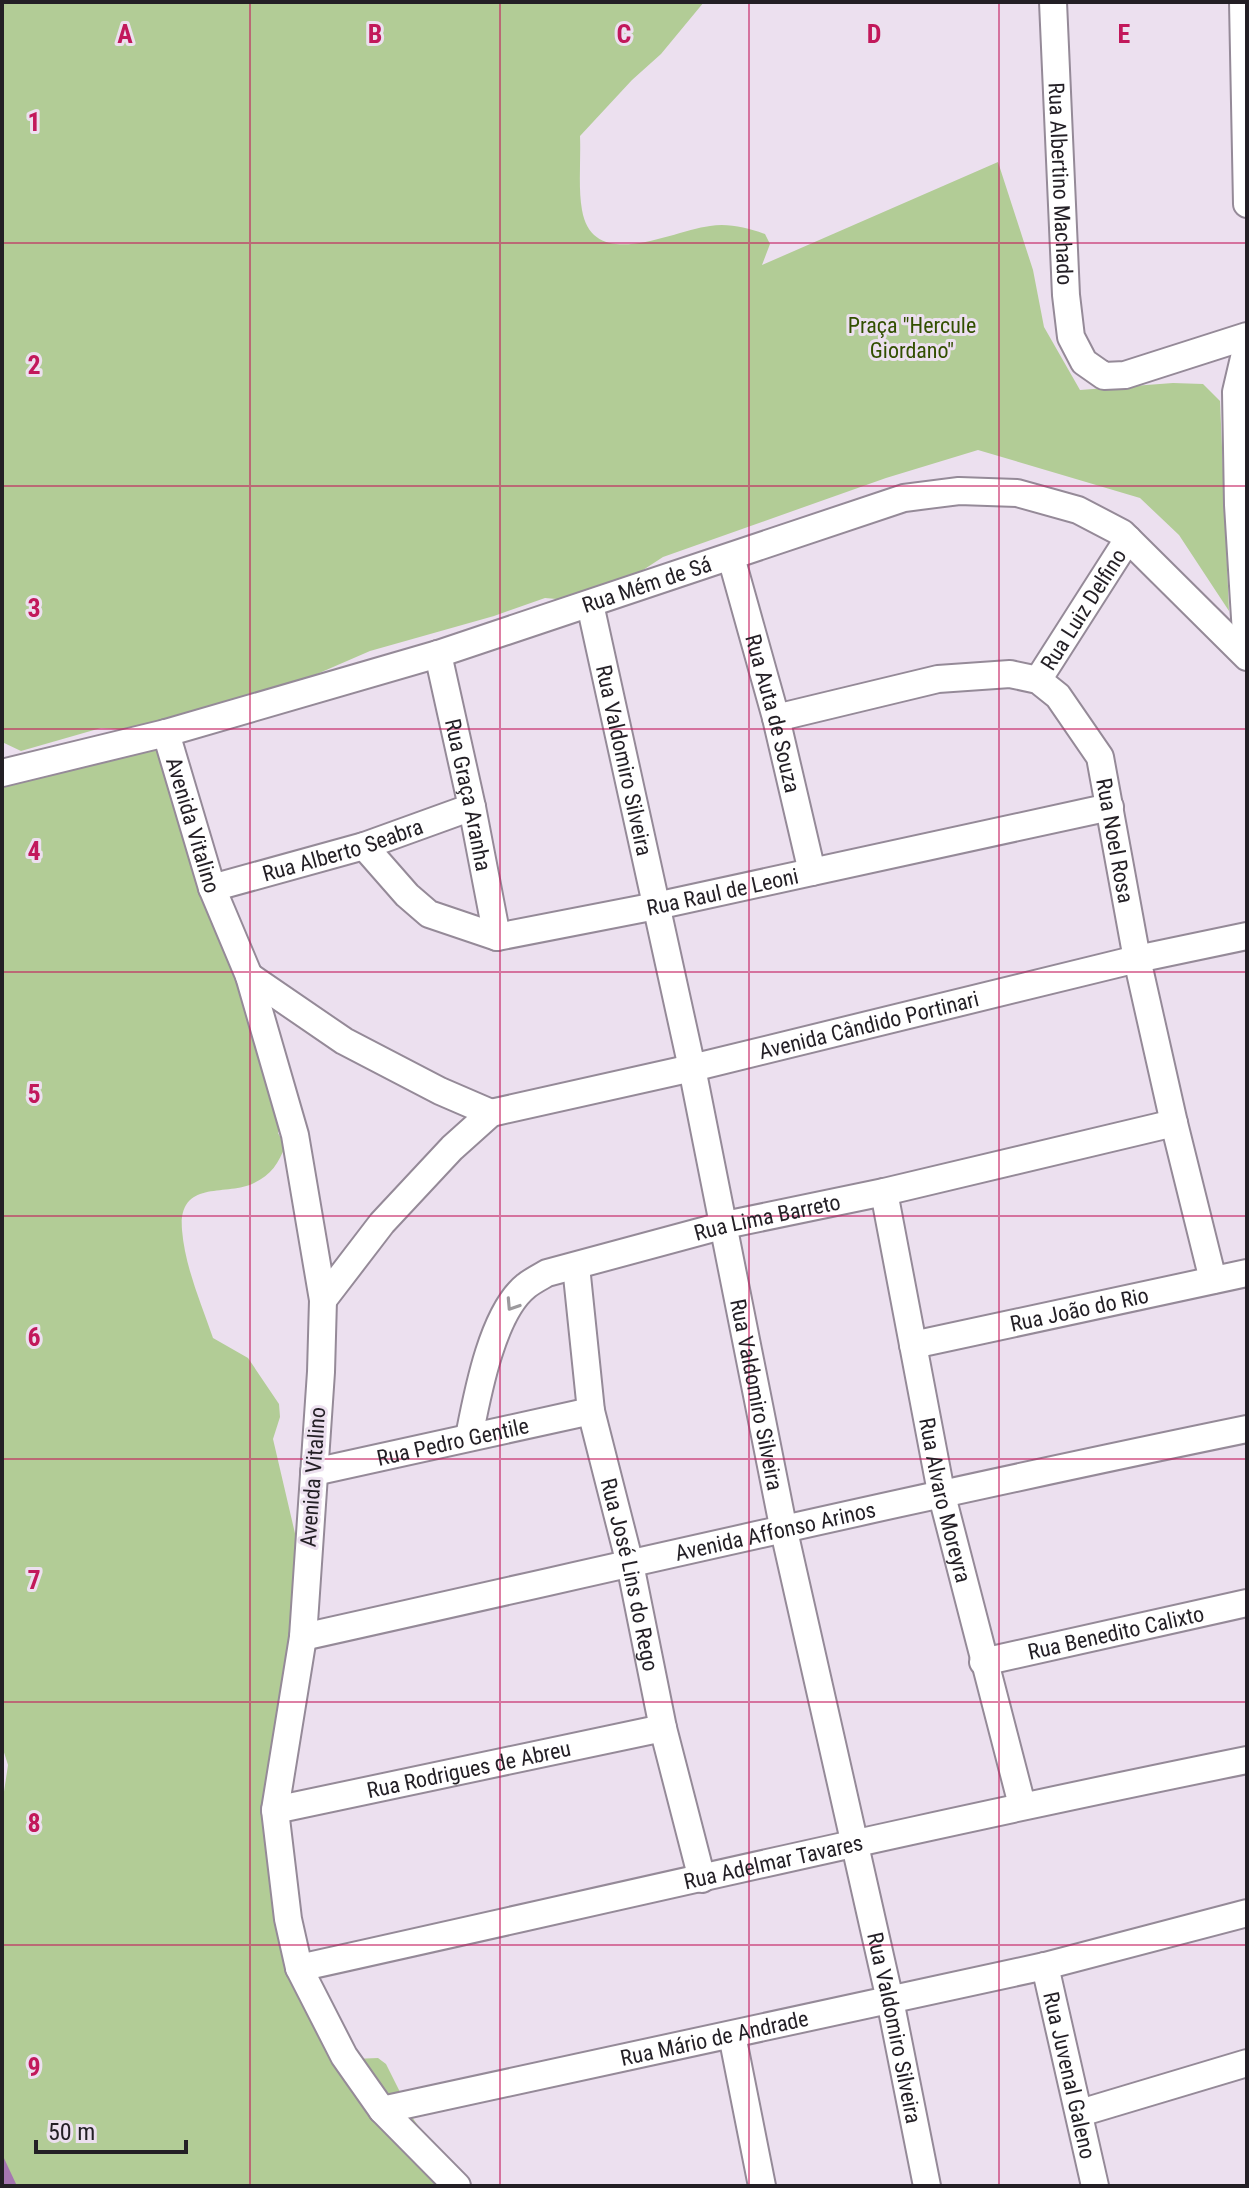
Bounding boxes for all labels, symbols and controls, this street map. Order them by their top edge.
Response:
text: A [117,19,133,49]
text: B [368,19,382,49]
text: C [617,19,632,49]
text: D [867,19,881,49]
text: E [1118,19,1131,49]
street label: Rua Albertino Machado [1044,82,1078,286]
text: 1 [27,107,41,137]
park label: Praça "Hercule Giordano" [848,313,976,363]
text: 2 [27,350,41,380]
street label: Rua Luiz Delfino [1035,544,1131,674]
street label: Rua Mém de Sá [579,551,714,617]
text: 3 [27,593,41,623]
street label: Rua Auta de Souza [741,631,806,795]
street label: Rua Valdomiro Silveira [591,663,657,858]
street label: Rua Graça Aranha [440,716,496,873]
street label: Avenida Vitalino [161,754,225,896]
street label: Rua Noel Rosa [1092,776,1139,905]
street label: Rua Alberto Seabra [260,813,426,886]
text: 4 [27,836,41,866]
street label: Rua Raul de Leoni [644,863,801,920]
street label: Avenida Cândido Portinari [756,986,981,1064]
text: 5 [27,1079,41,1109]
street label: Rua Lima Barreto [691,1189,843,1245]
street label: Rua João do Rio [1008,1282,1151,1336]
one-way arrow [507,1296,522,1311]
street label: Rua Valdomiro Silveira [726,1297,788,1492]
text: 6 [27,1322,41,1352]
street label: Avenida Vitalino [296,1406,330,1548]
street label: Rua Pedro Gentile [374,1413,531,1470]
street label: Rua Alvaro Moreyra [915,1415,976,1585]
street label: Rua José Lins do Rego [596,1475,664,1673]
street label: Avenida Affonso Arinos [673,1496,878,1565]
text: 7 [27,1565,41,1595]
street label: Rua Benedito Calixto [1025,1601,1206,1664]
street label: Rua Rodrigues de Abreu [365,1735,573,1803]
text: 8 [27,1808,41,1838]
street label: Rua Adelmar Tavares [681,1830,865,1894]
street label: Rua Valdomiro Silveira [863,1930,927,2125]
street label: Rua Juvenal Galeno [1039,1989,1101,2161]
street label: Rua Mário de Andrade [618,2005,811,2070]
text: 9 [27,2052,41,2082]
scale bar [36,2104,186,2154]
text: 50 m [48,2118,95,2146]

